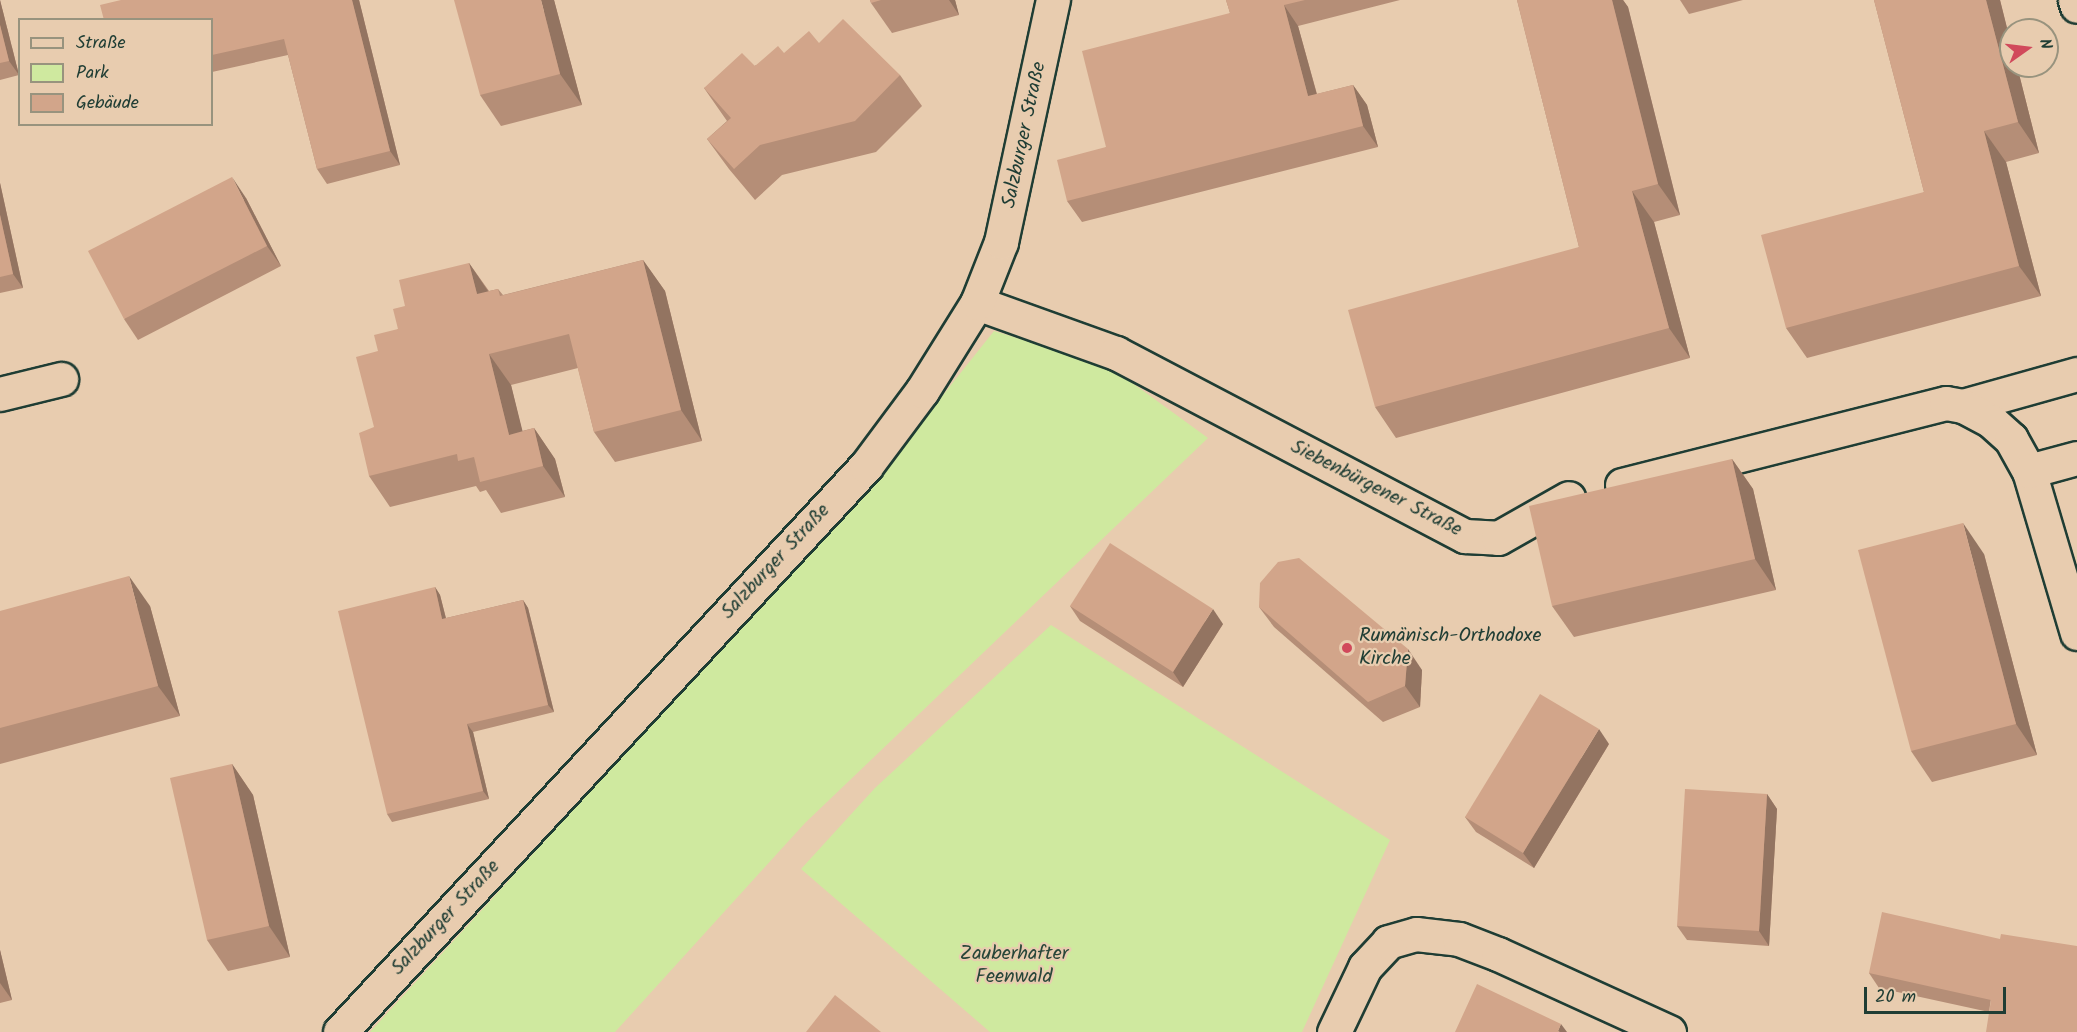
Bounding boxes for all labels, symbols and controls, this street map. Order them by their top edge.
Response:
legend [18,18,213,126]
north arrow [1999,18,2059,78]
text: Straße [76,29,126,58]
text: N [2032,36,2058,52]
text: Park [76,59,109,88]
street label: Salzburger Straße [998,60,1052,210]
text: Gebäude [76,89,139,118]
street label: Siebenbürgener Straße [1286,435,1466,543]
street label: Salzburger Straße [717,499,835,625]
place label: Rumänisch-Orthodoxe Kirche [1359,624,1541,671]
marker: Rumänisch-Orthodoxe Kirche [1340,641,1354,655]
street label: Salzburger Straße [387,855,505,981]
park label: Zauberhafter Feenwald [960,943,1068,990]
scale bar [1867,975,2010,1013]
text: 20 m [1875,983,1916,1012]

